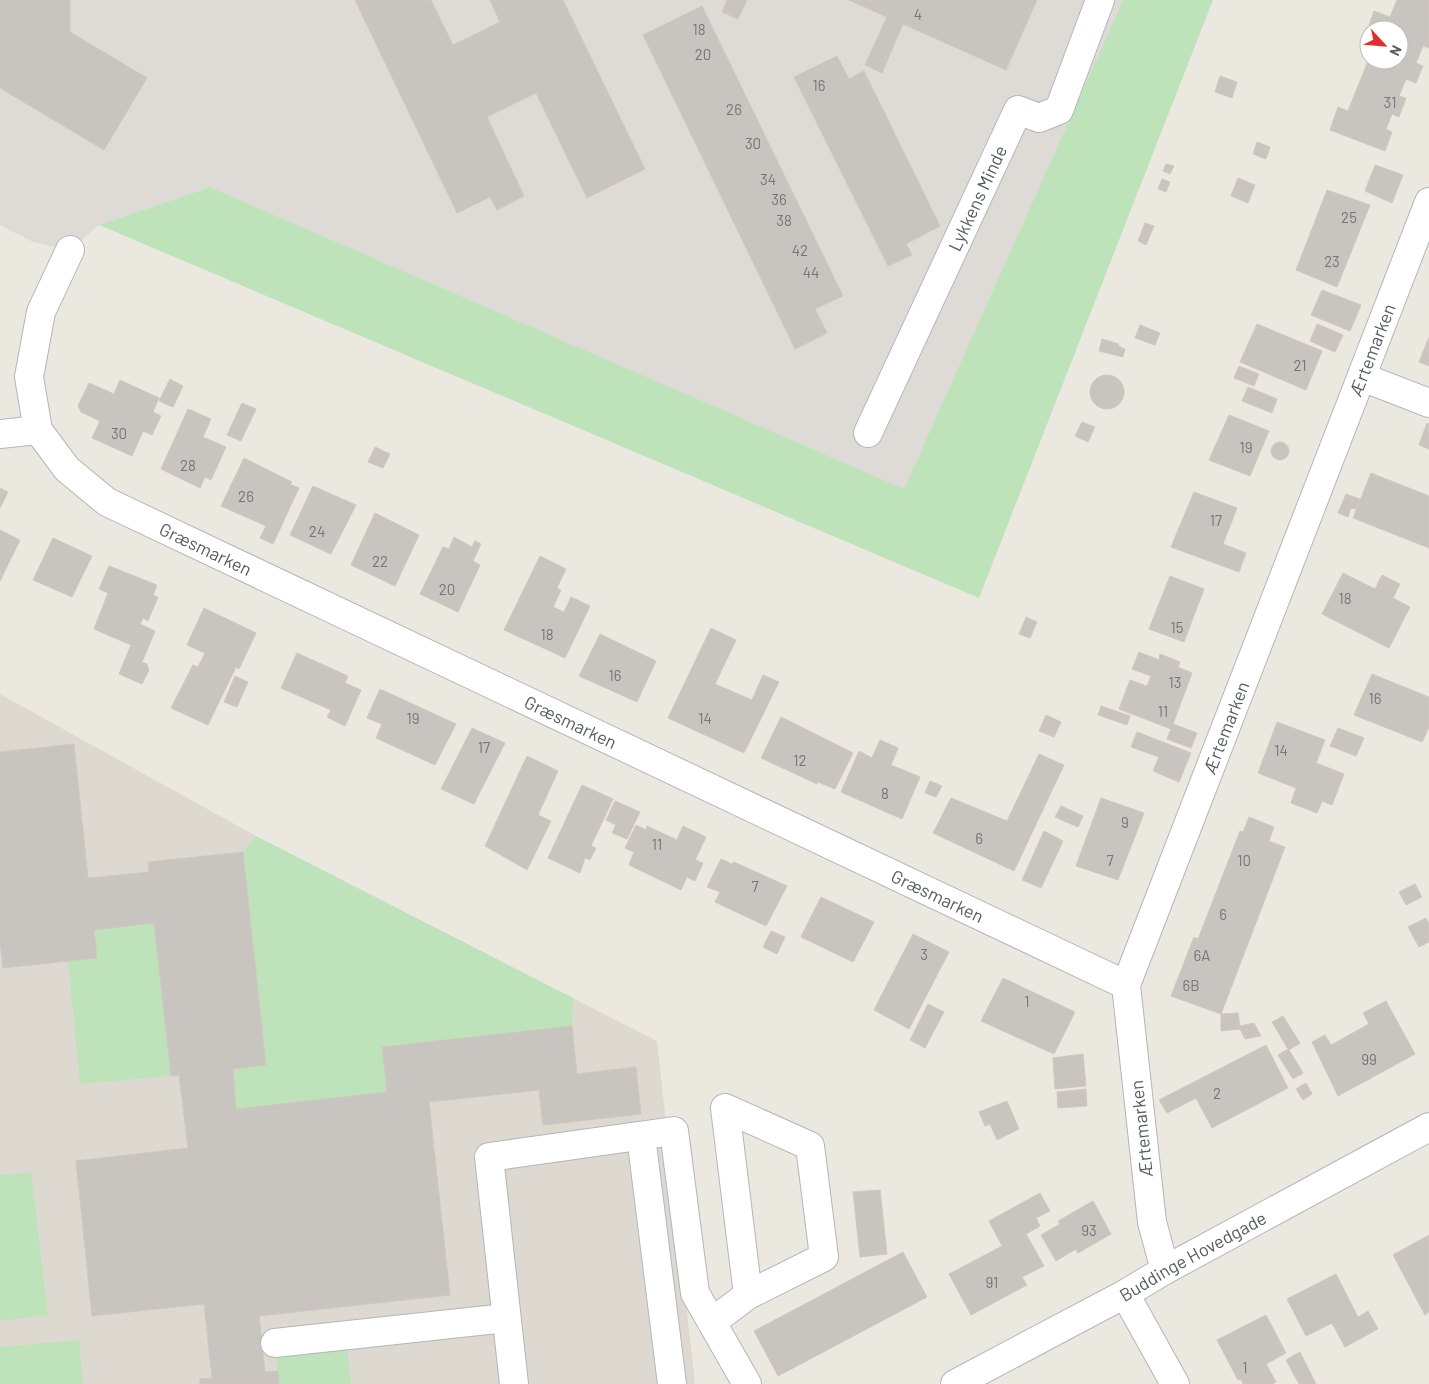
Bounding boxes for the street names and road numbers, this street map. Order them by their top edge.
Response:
street label: Lykkens Minde [943,142,1011,254]
street label: Ærtemarken [1344,300,1400,400]
street label: Græsmarken [156,517,255,580]
street label: Ærtemarken [1198,678,1253,777]
street label: Græsmarken [521,691,621,753]
street label: Græsmarken [888,864,987,927]
street label: Ærtemarken [1125,1079,1157,1179]
street label: Buddinge Hovedgade [1115,1206,1270,1306]

